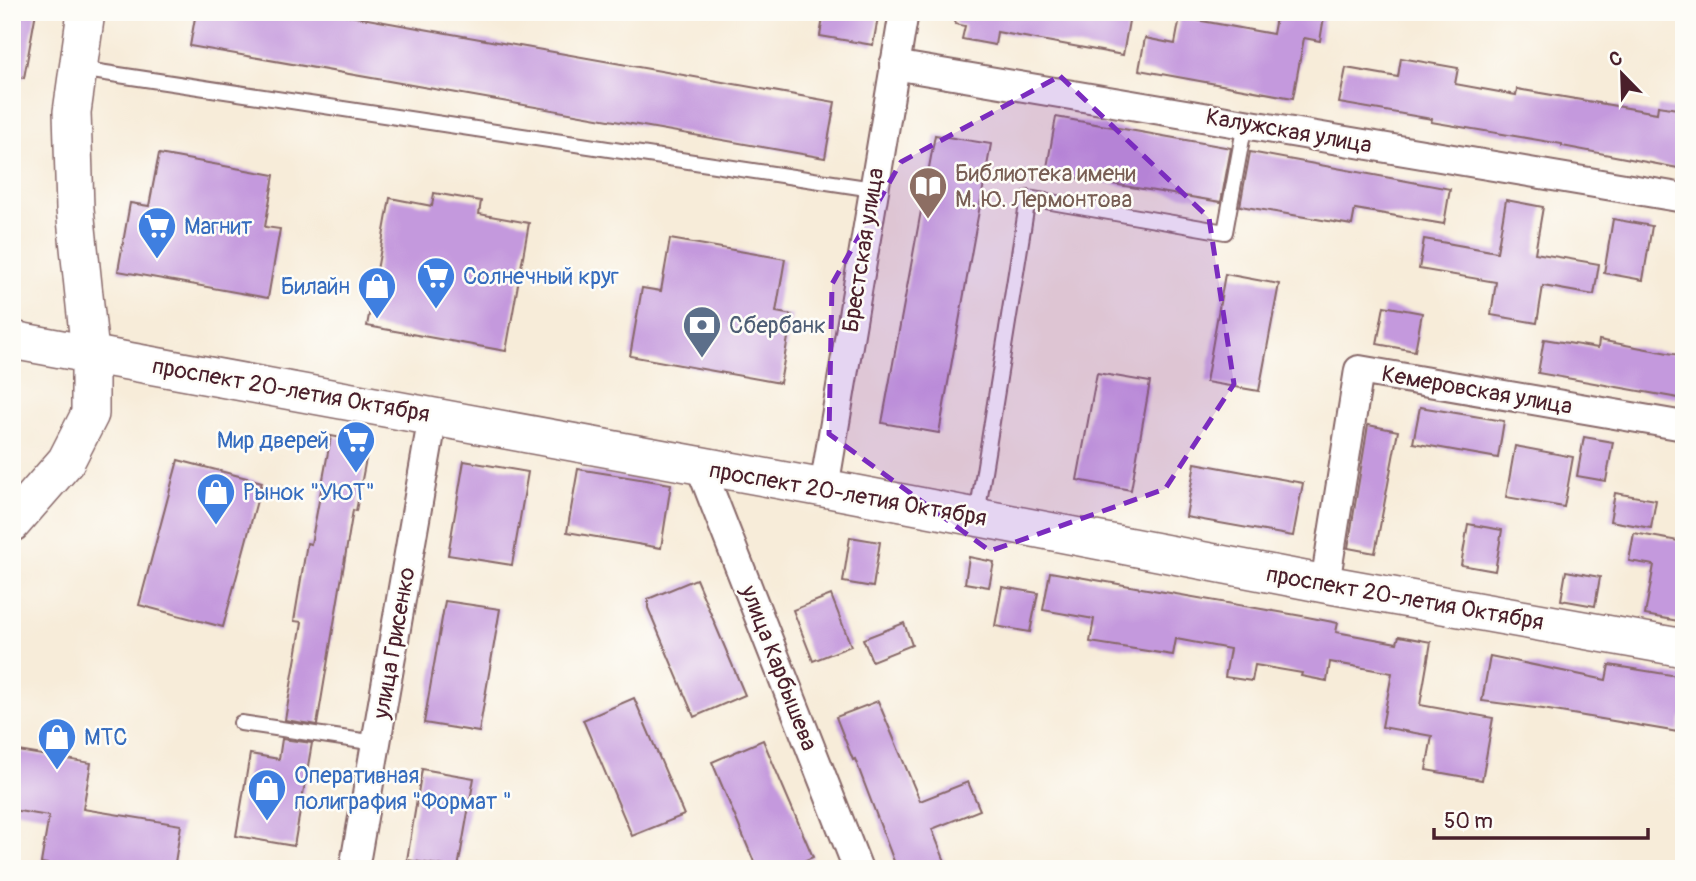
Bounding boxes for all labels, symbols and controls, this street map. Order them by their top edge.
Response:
north arrow [1588,38,1658,108]
text: С [1606,46,1626,73]
street label: Калужская улица [1204,102,1374,160]
place label: Библиотека имени М. Ю. Лермонтова [955,159,1136,214]
library icon: Библиотека имени М. Ю. Лермонтова [907,165,949,220]
street label: Брестская улица [836,166,890,334]
supermarket icon: Магнит [136,205,178,260]
place label: Магнит [184,212,253,241]
supermarket icon: Солнечный круг [415,255,457,310]
place label: Солнечный круг [463,262,619,291]
shop icon: Билайн [356,265,398,320]
place label: Билайн [281,272,350,301]
bank icon: Сбербанк [681,304,723,359]
place label: Сбербанк [729,311,826,340]
street label: проспект 20-летия Октября [150,351,432,429]
street label: Кемеровская улица [1379,359,1575,421]
supermarket icon: Мир дверей [335,419,377,474]
place label: Мир дверей [217,426,329,455]
street label: проспект 20-летия Октября [707,455,989,533]
shop icon: Рынок "УЮТ" [195,471,237,526]
place label: Рынок "УЮТ" [243,478,375,507]
street label: проспект 20-летия Октября [1264,559,1546,637]
street label: улица Грисенко [366,565,422,722]
street label: улица Карбышева [734,580,824,755]
shop icon: МТС [36,716,78,771]
place label: МТС [84,723,128,752]
place label: Оперативная полиграфия "Формат " [294,761,512,816]
shop icon: Оперативная полиграфия "Формат " [246,767,288,822]
scale bar [1434,797,1647,841]
text: 50 m [1444,808,1493,835]

